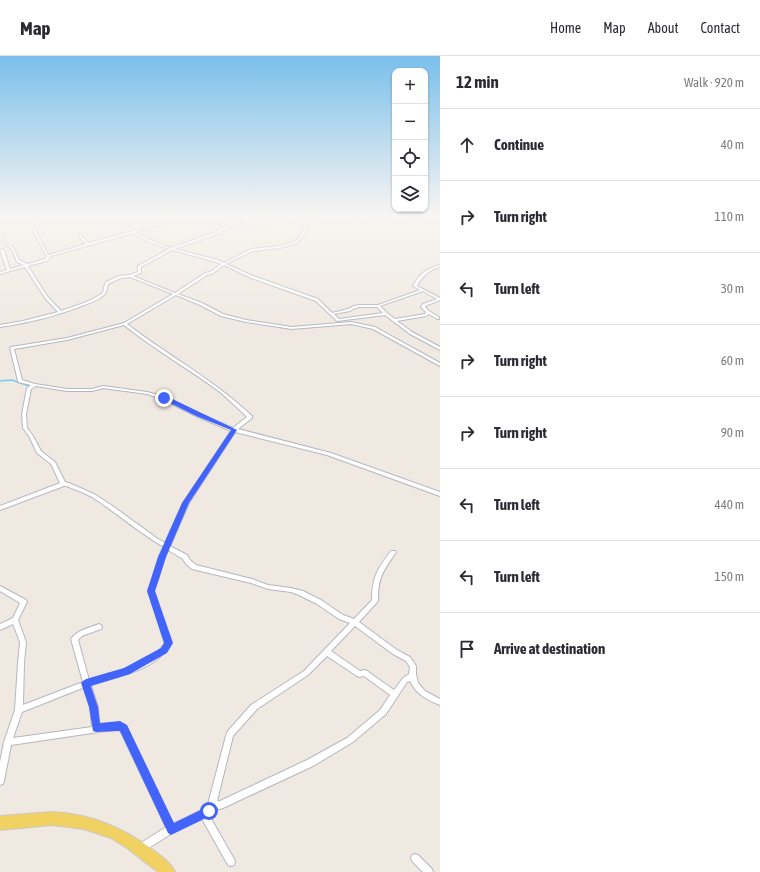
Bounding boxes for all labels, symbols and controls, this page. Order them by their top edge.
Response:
text: Map [20,17,51,39]
text: Home [550,20,581,36]
text: Map [603,20,626,36]
text: About [648,20,679,36]
text: Contact [701,20,740,36]
map controls [392,68,428,212]
button: + [392,68,428,104]
text: 12 min [456,72,499,92]
text: Walk · 920 m [684,75,744,90]
button: − [392,104,428,140]
icon: ahead [456,134,478,156]
text: Continue [494,136,544,153]
text: 40 m [721,137,744,152]
button: locate [392,140,428,176]
button: layers [392,176,428,212]
icon: right [456,206,478,228]
text: Turn right [494,208,547,225]
text: 110 m [715,209,744,224]
icon: left [456,278,478,300]
text: Turn left [494,280,540,297]
text: 30 m [721,281,744,296]
icon: right [456,350,478,372]
text: Turn right [494,352,547,369]
text: 60 m [721,353,744,368]
route end [155,389,173,407]
icon: right [456,422,478,444]
text: Turn right [494,424,547,441]
text: 90 m [721,425,744,440]
icon: left [456,494,478,516]
text: Turn left [494,496,540,513]
text: 440 m [715,497,744,512]
icon: left [456,566,478,588]
text: Turn left [494,568,540,585]
text: 150 m [715,569,744,584]
icon: arrive [456,638,478,660]
text: Arrive at destination [494,640,605,657]
route start [200,802,218,820]

